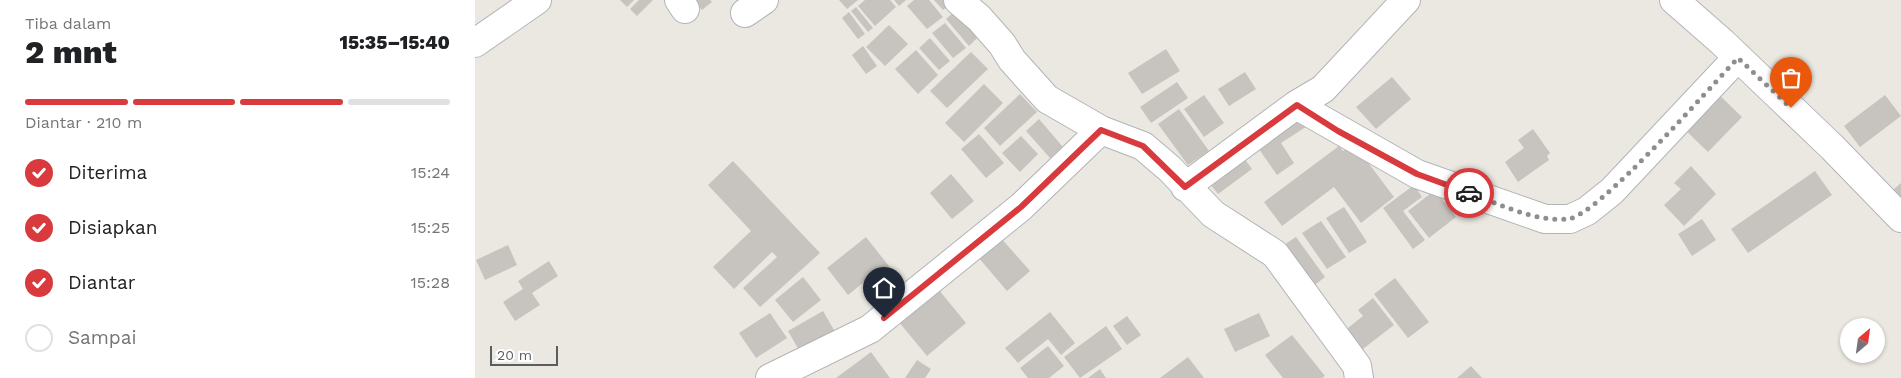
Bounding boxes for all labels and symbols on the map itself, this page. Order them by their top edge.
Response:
pin [1770,57,1812,108]
courier [1444,168,1494,218]
pin [863,267,905,318]
north arrow [1840,318,1885,362]
scale bar [490,343,557,366]

